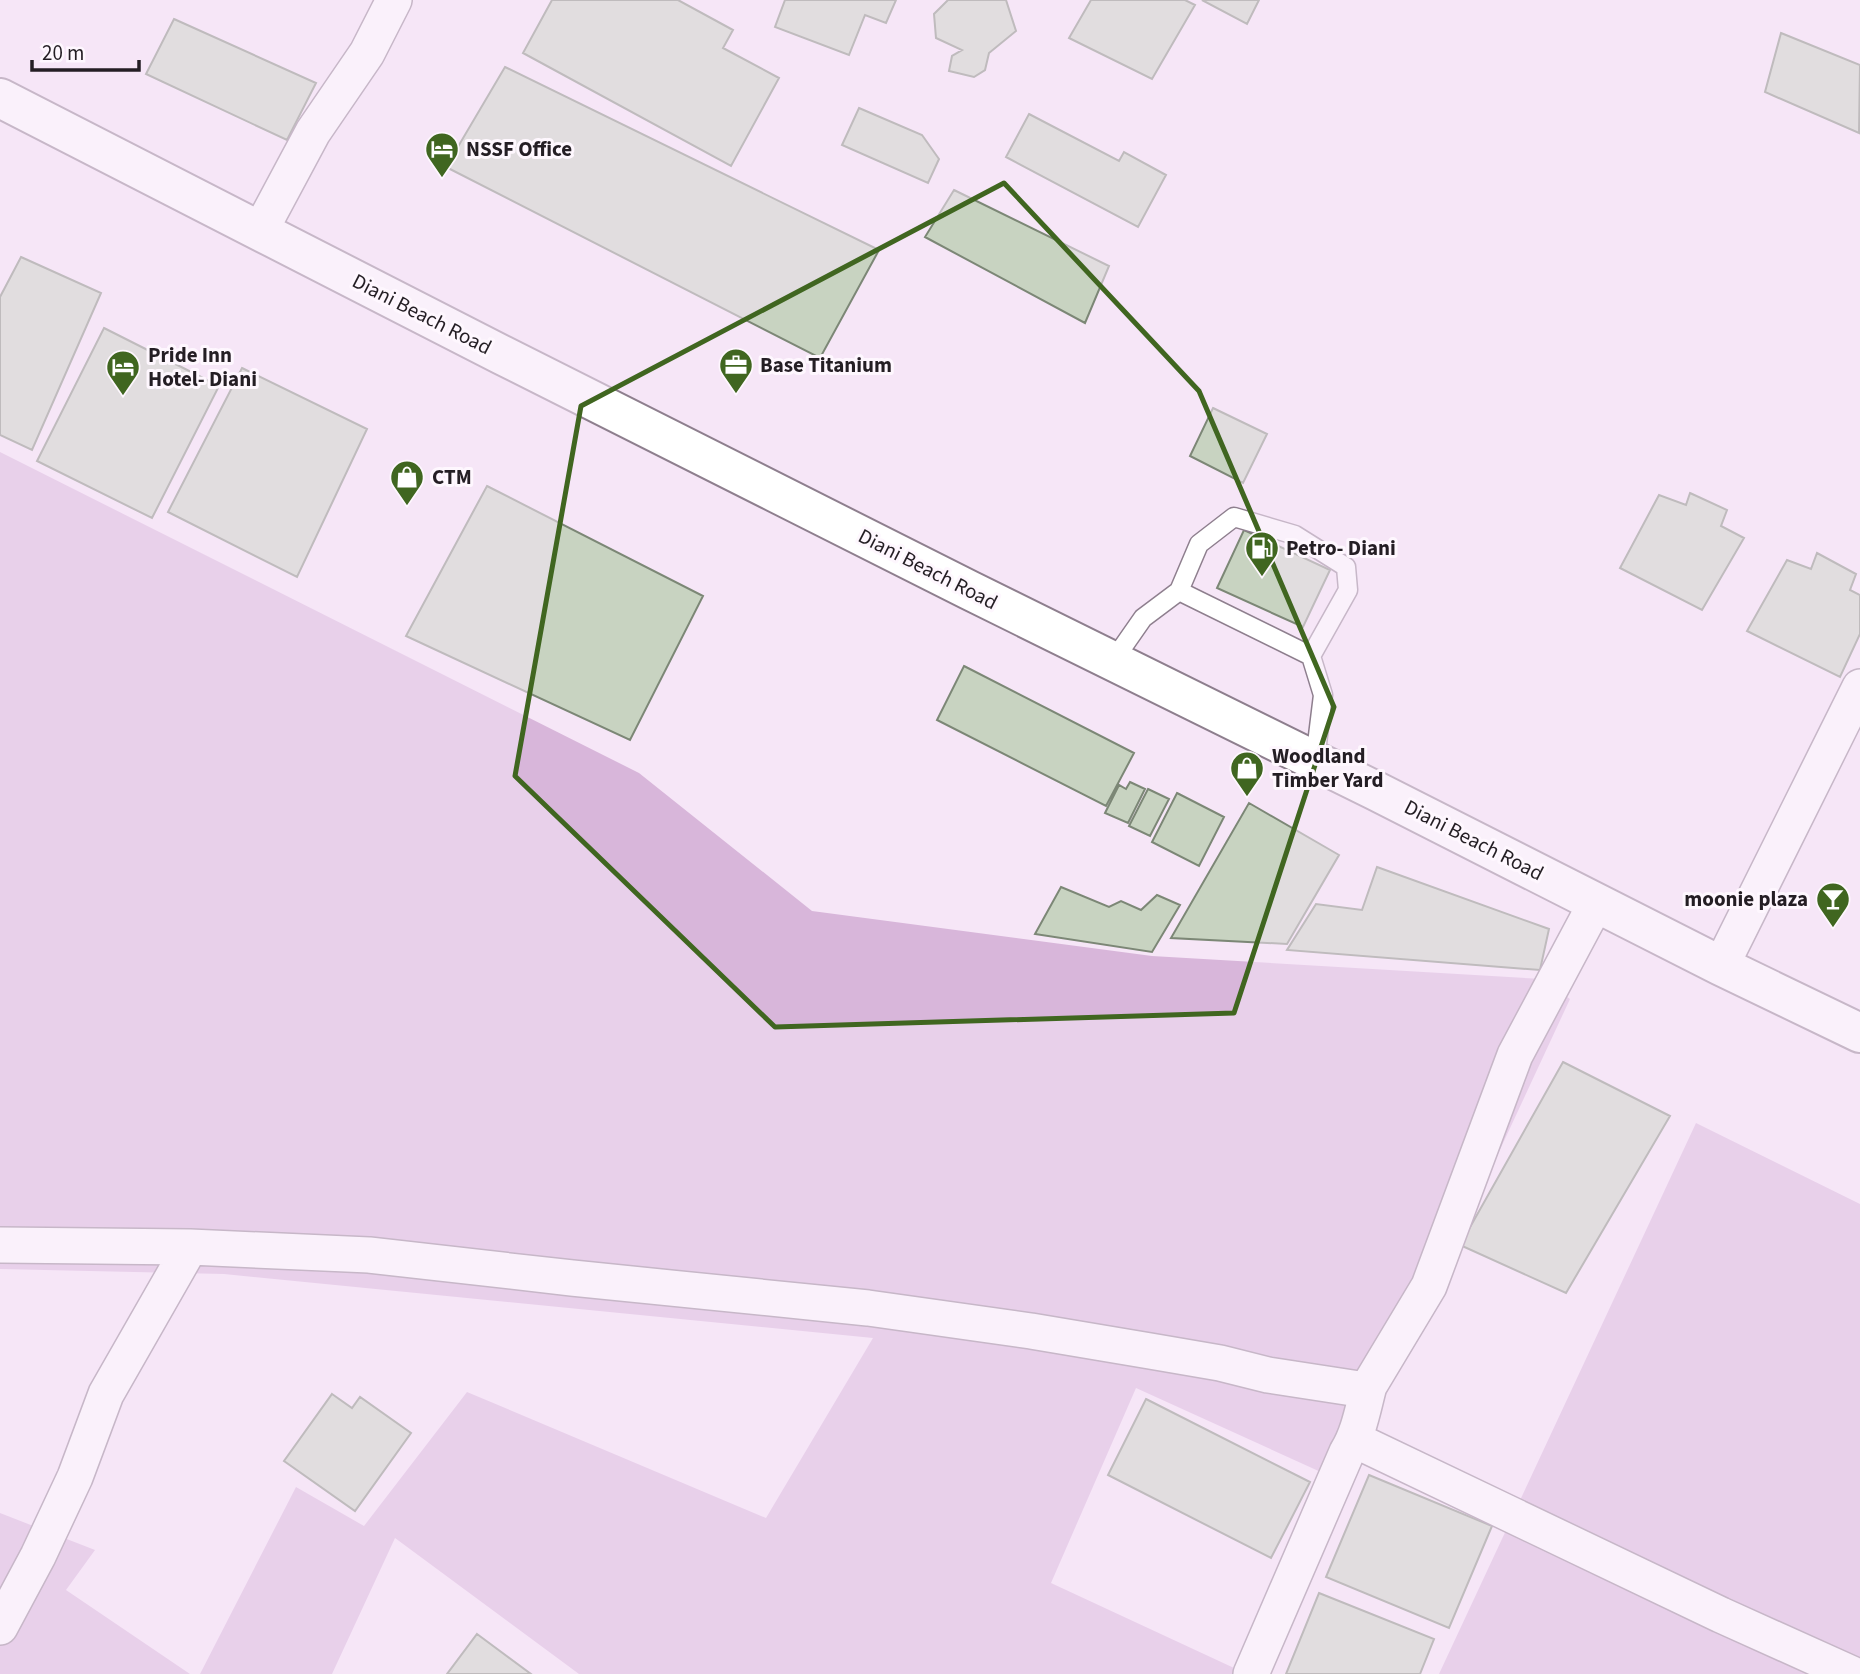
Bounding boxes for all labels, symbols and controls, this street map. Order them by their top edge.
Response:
scale bar [32,28,138,72]
text: 20 m [42,38,84,68]
hotel icon: NSSF Office [423,130,461,179]
place label: NSSF Office [466,134,572,164]
street label: Diani Beach Road [347,266,497,362]
place label: Pride Inn Hotel- Diani [148,340,257,394]
office icon: Base Titanium [717,346,755,395]
hotel icon: Pride Inn Hotel- Diani [104,348,142,397]
place label: Base Titanium [760,350,892,380]
shop icon: CTM [388,458,426,507]
place label: CTM [432,462,472,492]
street label: Diani Beach Road [853,521,1003,617]
fuel station icon: Petro- Diani [1243,529,1281,578]
place label: Petro- Diani [1286,533,1396,563]
place label: Woodland Timber Yard [1272,741,1384,795]
shop icon: Woodland Timber Yard [1228,749,1266,798]
street label: Diani Beach Road [1399,792,1549,888]
bar icon: moonie plaza [1814,880,1852,929]
place label: moonie plaza [1684,884,1808,914]

